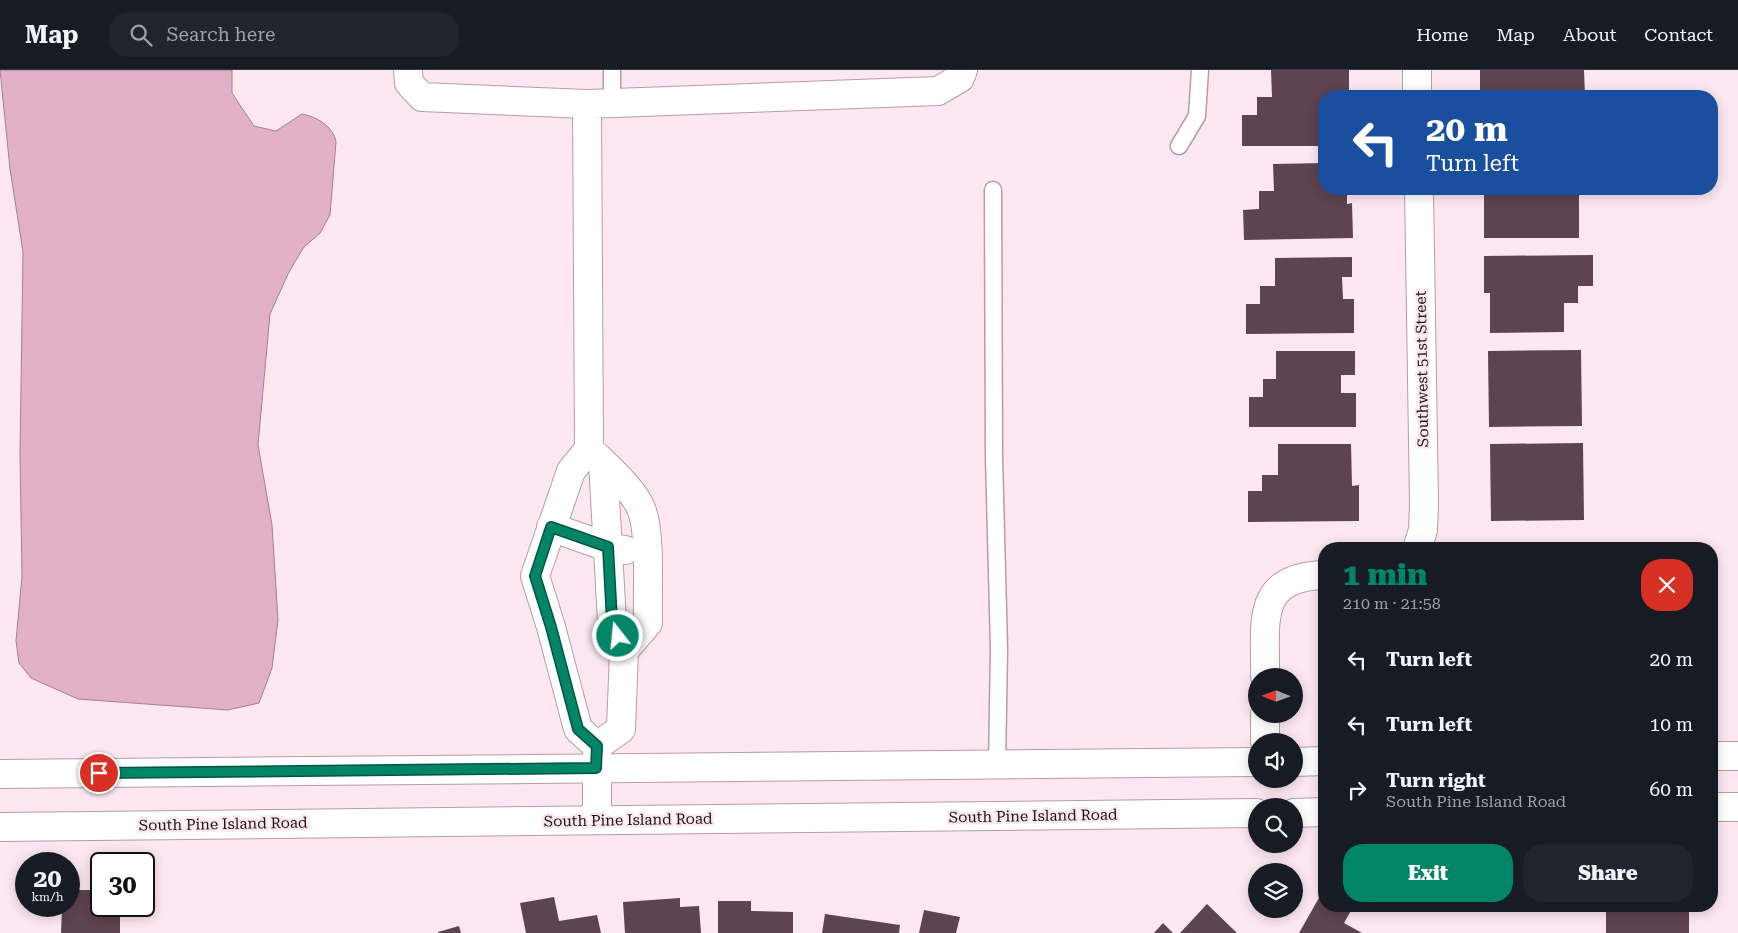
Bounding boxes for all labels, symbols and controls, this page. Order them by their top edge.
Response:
search box [109,12,459,57]
text: Map [25,21,79,49]
icon: search [127,21,155,49]
text: Search here [167,23,275,46]
text: Home [1416,24,1468,45]
text: Map [1496,24,1535,45]
text: About [1563,24,1616,45]
text: Contact [1644,24,1713,45]
text: 20 m [1426,109,1508,150]
icon: left [1343,110,1408,175]
text: Turn left [1426,151,1519,176]
street label: Southwest 51st Street [1412,290,1432,447]
text: 1 min [1343,557,1427,592]
button: close [1641,559,1693,611]
text: 210 m · 21:58 [1343,594,1441,613]
position arrow [591,609,643,661]
icon: left [1343,646,1371,674]
text: Turn left [1386,648,1472,671]
text: 20 m [1650,648,1693,671]
north arrow [1248,668,1302,722]
map controls [1248,668,1303,918]
icon: left [1343,711,1371,739]
text: Turn left [1386,713,1472,736]
text: 10 m [1650,713,1693,736]
button: sound [1248,733,1303,788]
pin [78,752,120,794]
icon: arrive [85,759,113,787]
text: Turn right [1386,769,1486,792]
icon: right [1343,776,1371,804]
text: 60 m [1650,778,1693,801]
text: South Pine Island Road [1386,792,1566,811]
button: search [1248,798,1303,853]
street label: South Pine Island Road [948,806,1118,826]
street label: South Pine Island Road [543,810,713,830]
street label: South Pine Island Road [138,814,308,834]
button: Exit [1343,844,1513,902]
button: Share [1523,844,1693,902]
speed limit sign: 30 [90,852,155,917]
button: layers [1248,863,1303,918]
text: 20 [33,864,62,893]
text: km/h [31,890,64,904]

